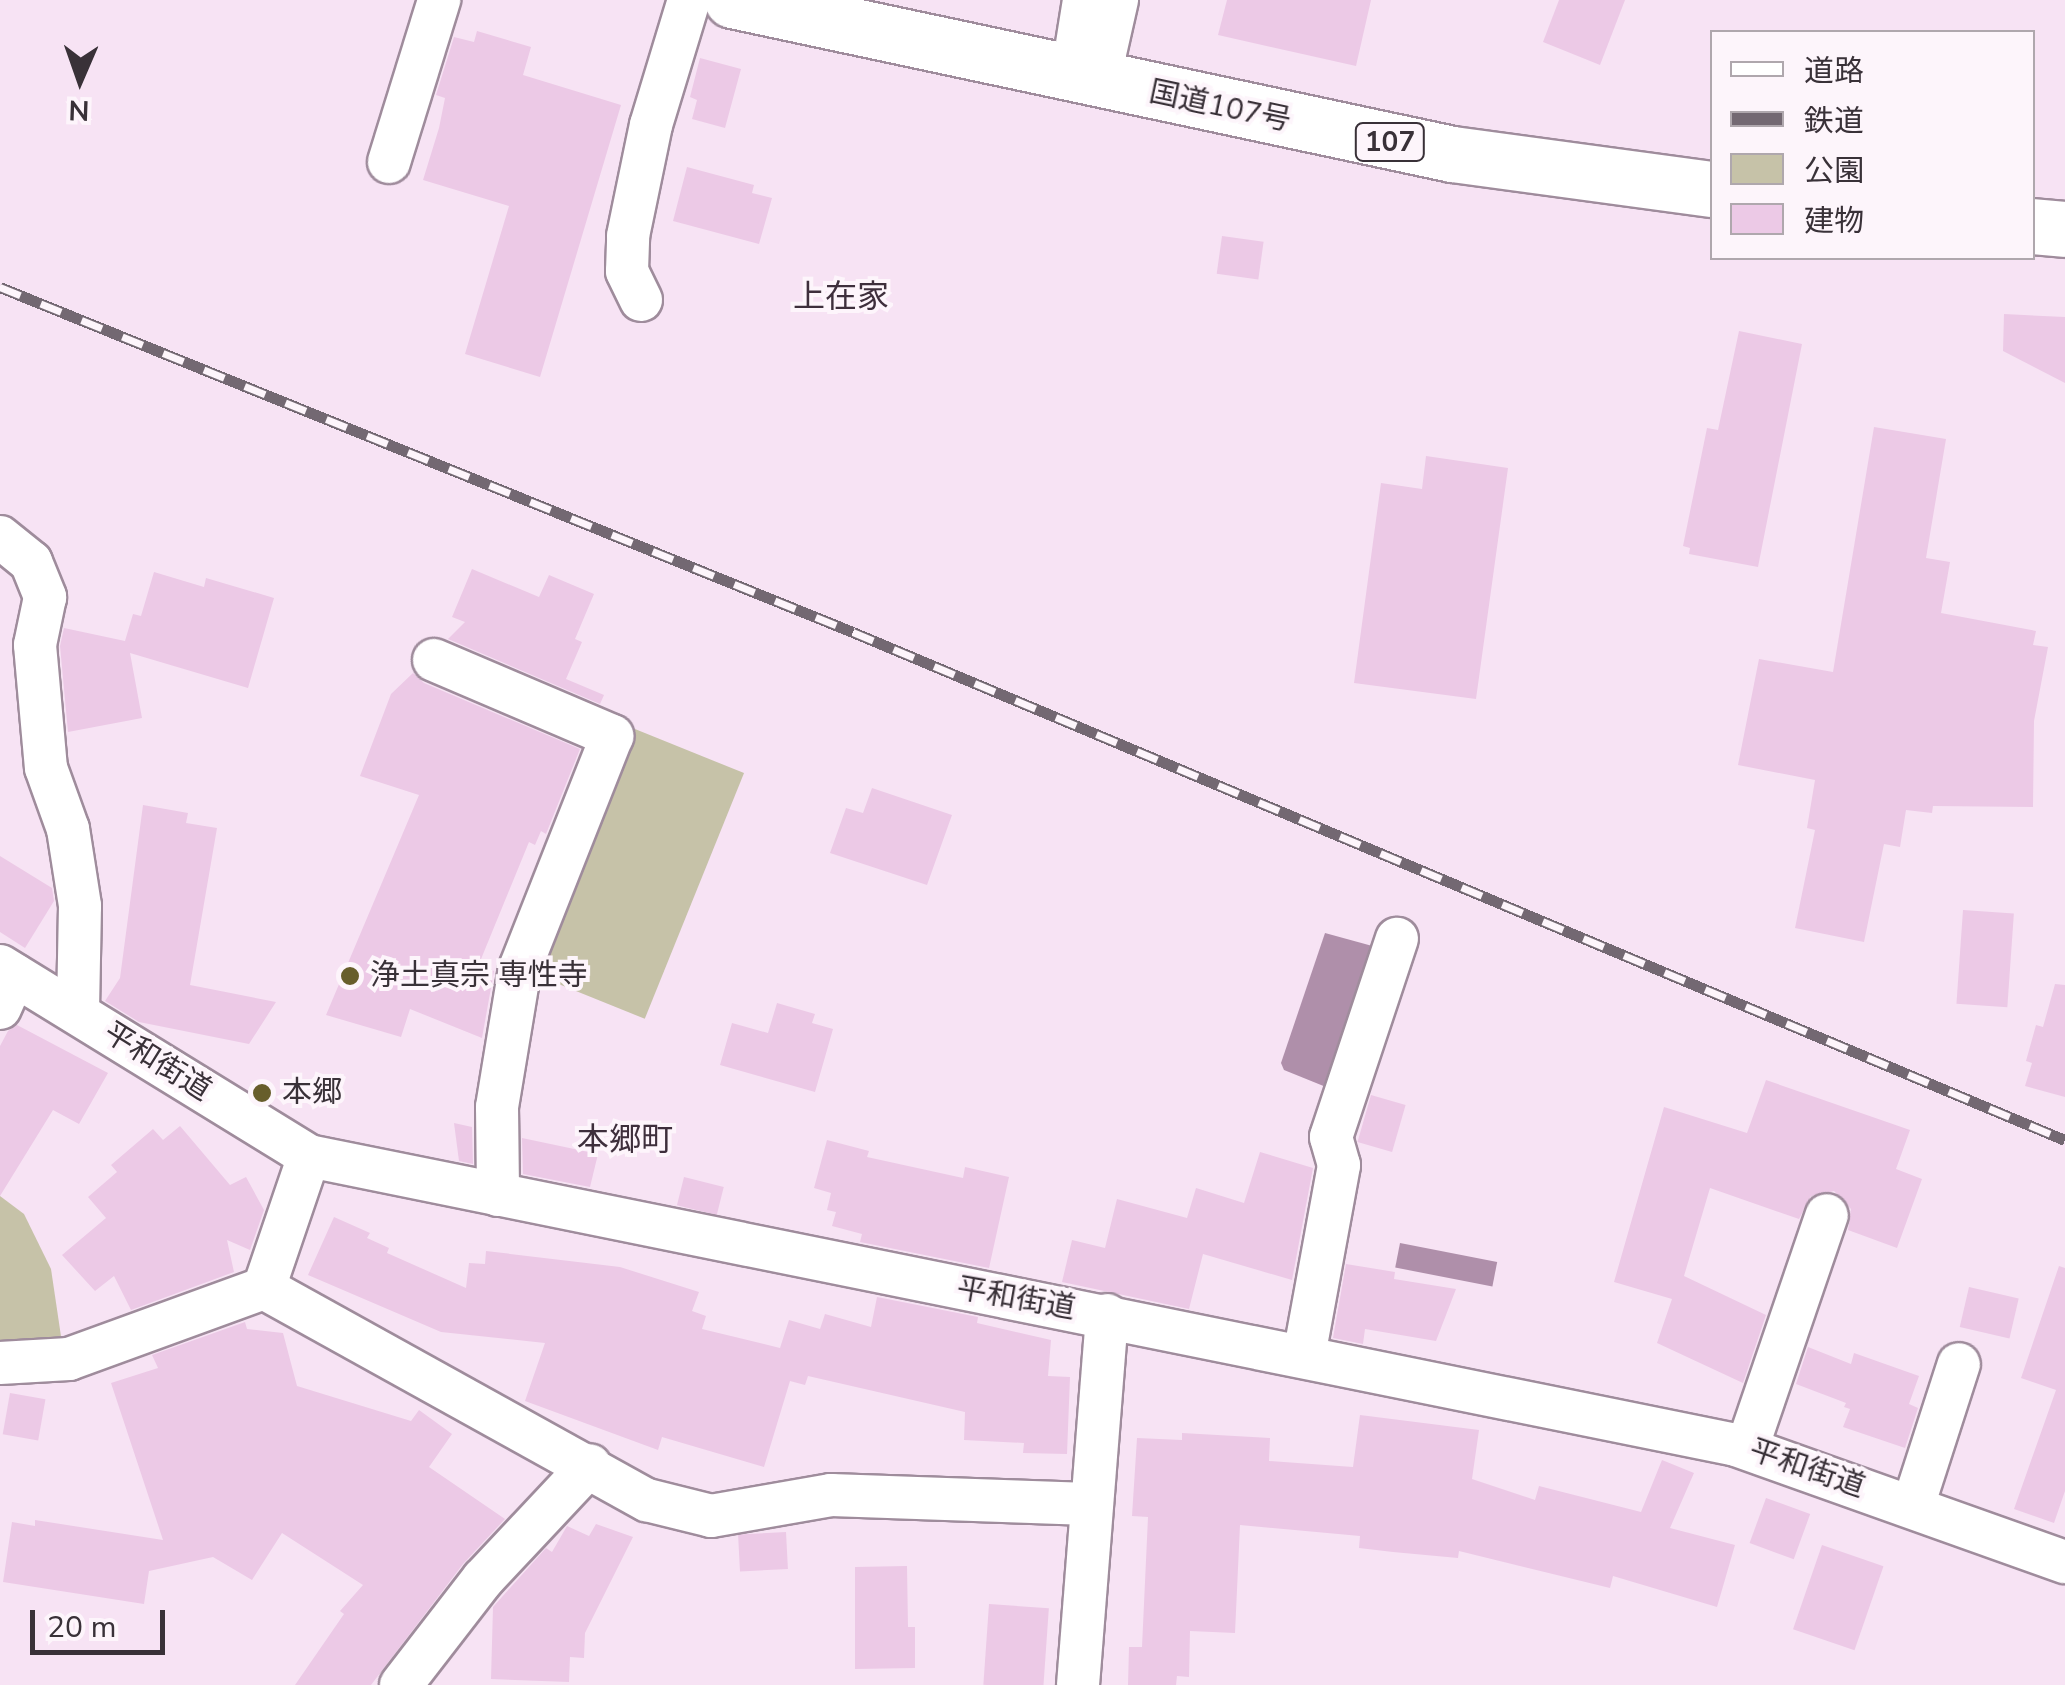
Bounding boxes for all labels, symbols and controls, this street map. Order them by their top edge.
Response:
north arrow [30,30,130,130]
legend [1710,30,2035,260]
text: 道路 [1804,51,1864,92]
street label: 国道107号 [1146,74,1294,140]
text: N [68,91,90,129]
text: 鉄道 [1804,101,1864,142]
road number: 107 [1352,119,1428,165]
text: 公園 [1804,151,1864,192]
text: 建物 [1804,201,1864,242]
district label: 上在家 [793,278,889,316]
place label: 浄土真宗 専性寺 [370,958,588,994]
marker: 浄土真宗 専性寺 [339,965,361,987]
street label: 平和街道 [97,1015,217,1109]
place label: 本郷 [282,1075,342,1111]
marker: 本郷 [251,1082,273,1104]
district label: 本郷町 [577,1121,673,1159]
street label: 平和街道 [954,1271,1078,1327]
street label: 平和街道 [1744,1432,1870,1506]
scale bar [35,1590,170,1652]
text: 20 m [47,1607,116,1648]

